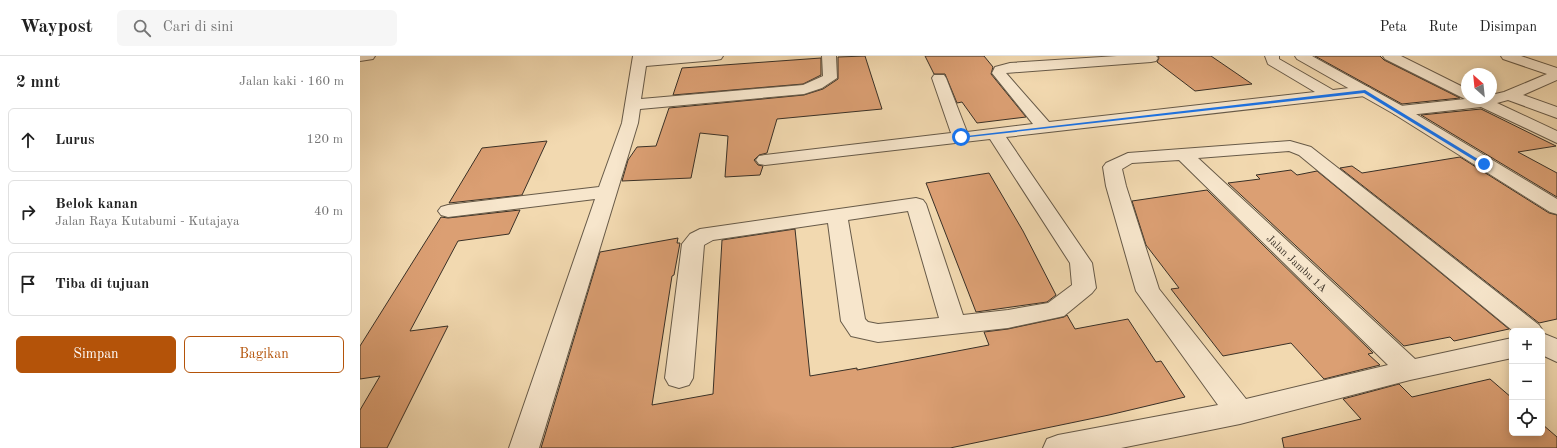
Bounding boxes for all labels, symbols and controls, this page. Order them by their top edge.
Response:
search box [117,10,397,46]
icon: search [131,17,153,39]
text: Waypost [20,18,93,37]
text: Cari di sini [163,20,233,35]
text: Peta [1380,20,1407,34]
text: Rute [1429,20,1458,34]
text: Disimpan [1480,20,1537,34]
north arrow [1461,68,1497,104]
text: 2 mnt [16,74,60,91]
text: Jalan kaki · 160 m [239,75,344,88]
route start [952,128,970,146]
icon: ahead [17,129,39,151]
text: Lurus [55,133,95,148]
text: 120 m [306,133,343,146]
route end [1475,155,1493,173]
text: Belok kanan [55,197,138,212]
icon: right [17,201,39,223]
text: 40 m [314,205,343,218]
text: Jalan Raya Kutabumi - Kutajaya [55,215,239,228]
street label: Jalan Jambu 1A [1264,233,1329,295]
icon: arrive [17,273,39,295]
text: Tiba di tujuan [55,277,149,292]
map controls [1509,328,1545,436]
button: + [1509,328,1545,364]
button: Simpan [16,336,176,373]
button: Bagikan [184,336,344,373]
button: − [1509,364,1545,400]
button: locate [1509,400,1545,436]

